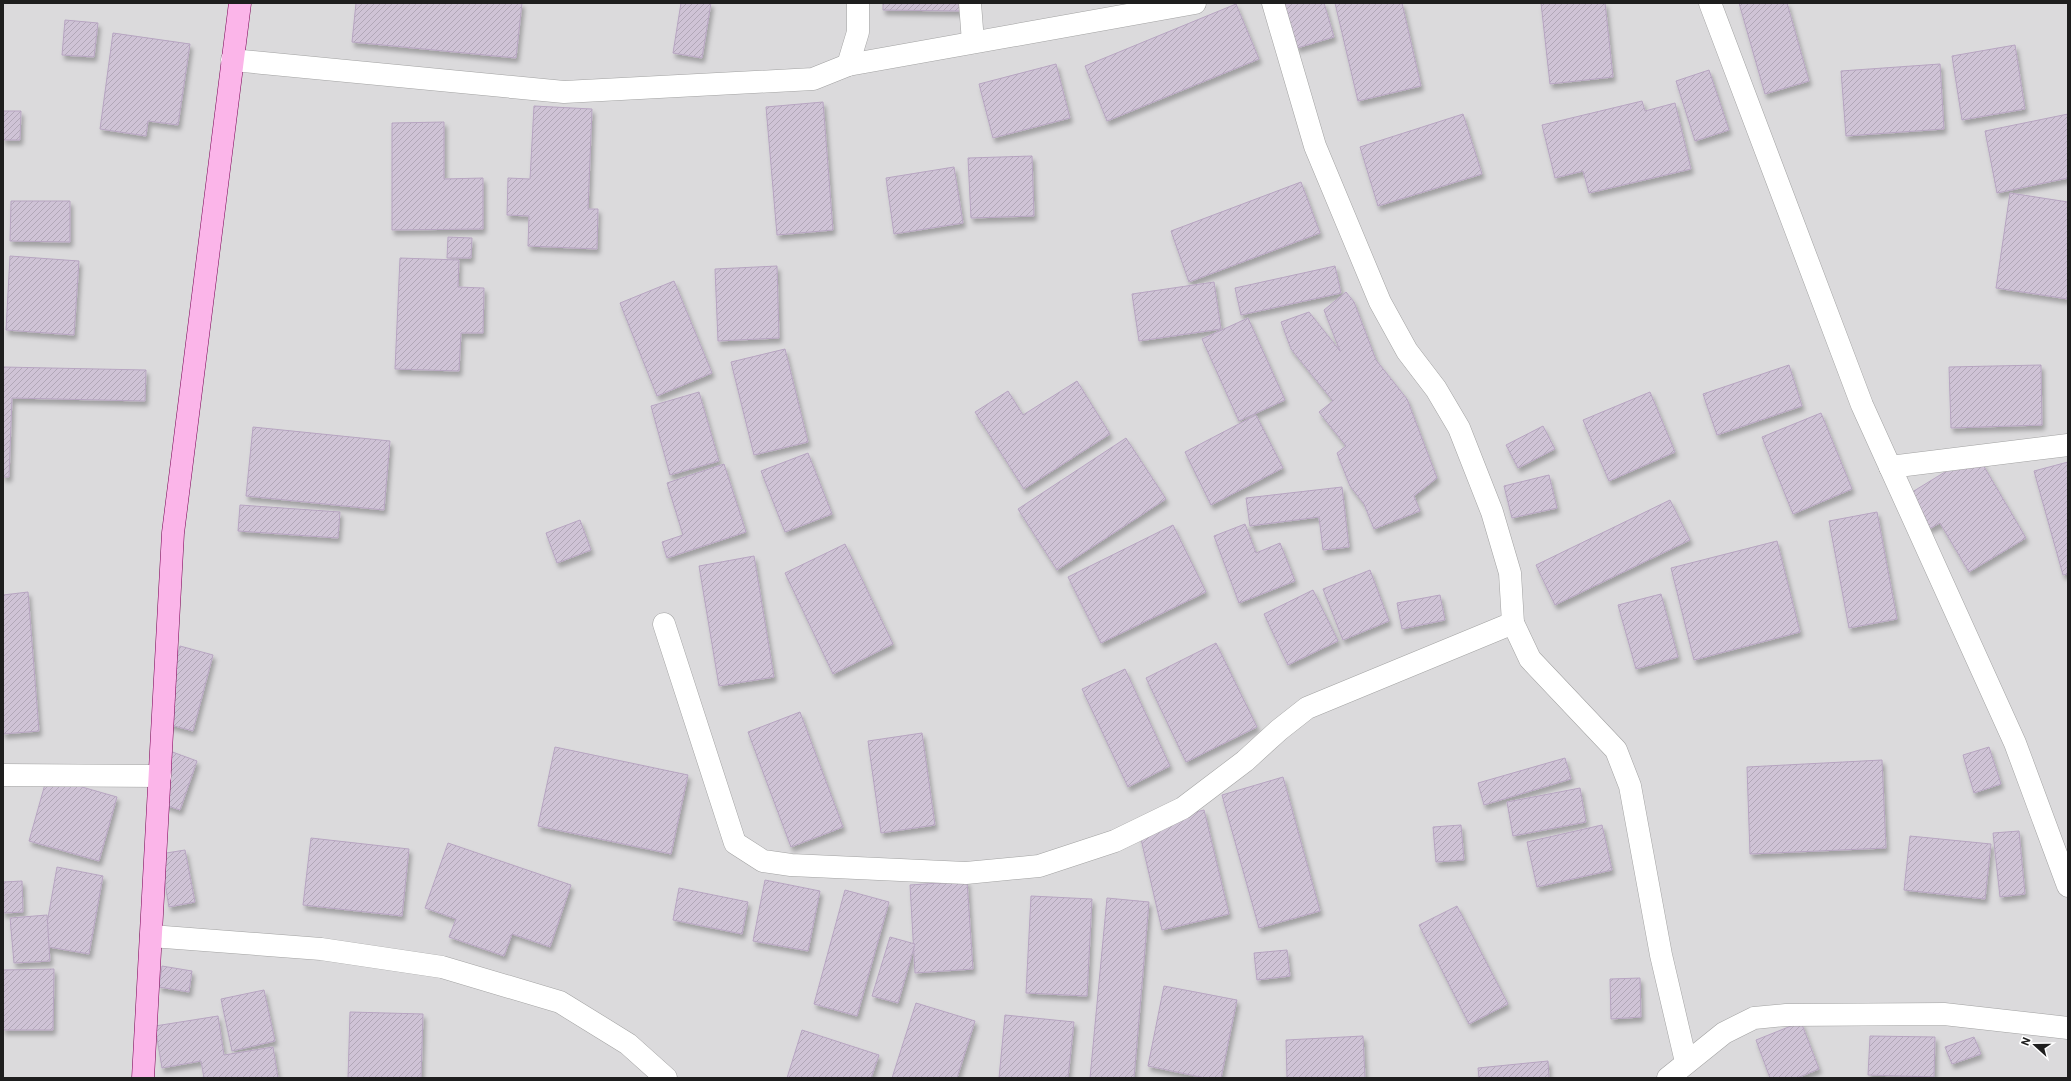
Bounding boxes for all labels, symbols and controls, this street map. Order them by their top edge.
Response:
north arrow [2015,1025,2055,1065]
text: N [2019,1035,2034,1048]

